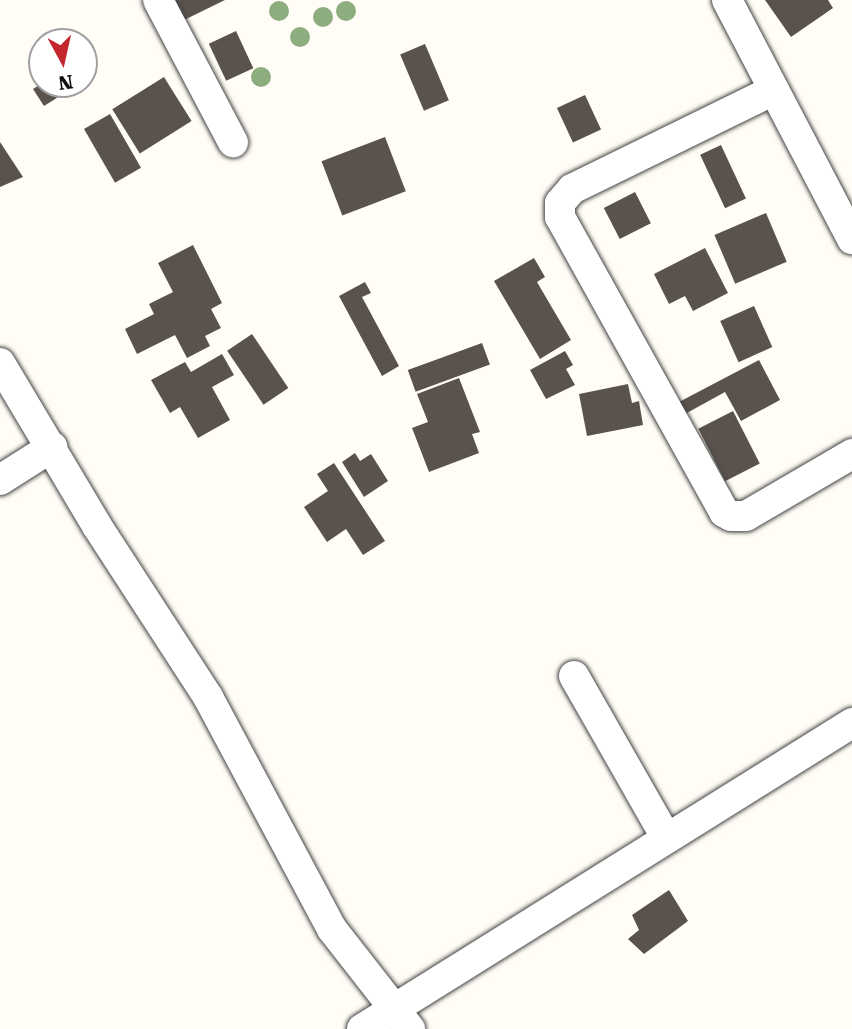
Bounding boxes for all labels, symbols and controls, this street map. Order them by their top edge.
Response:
north arrow [28,28,98,98]
text: N [57,70,75,95]

